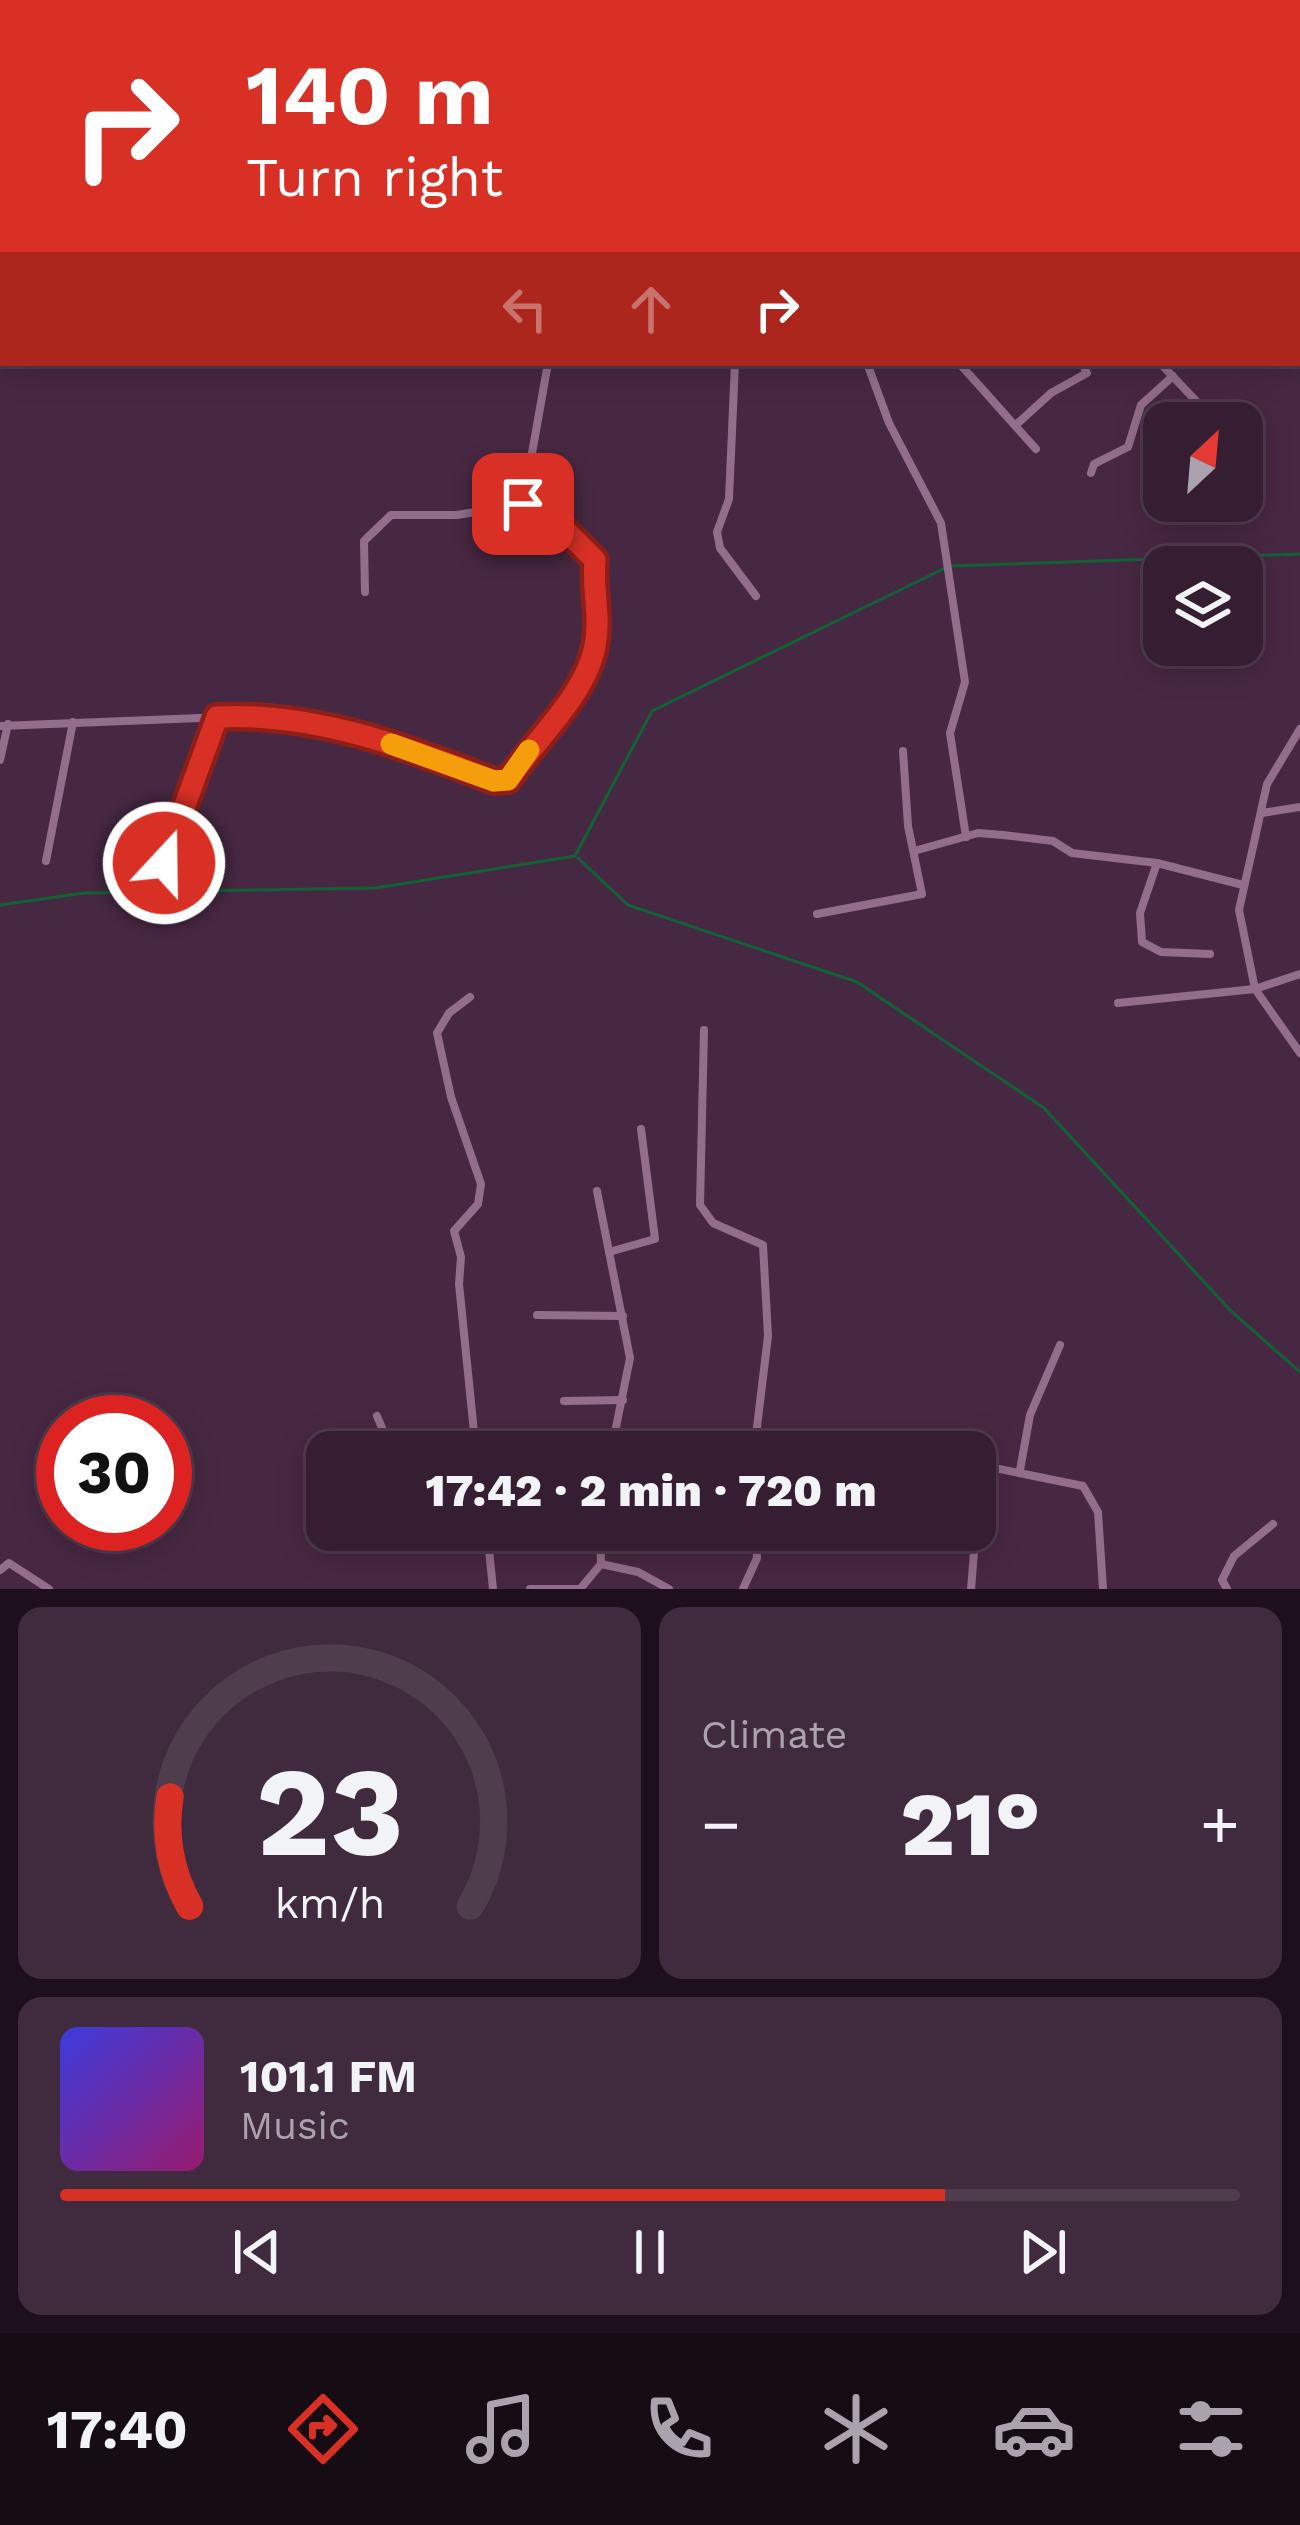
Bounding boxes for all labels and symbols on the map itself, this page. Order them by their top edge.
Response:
north arrow [1143,402,1263,522]
pin [472,453,574,555]
position arrow [101,800,227,926]
speed limit sign: 30 [36,1395,192,1551]

